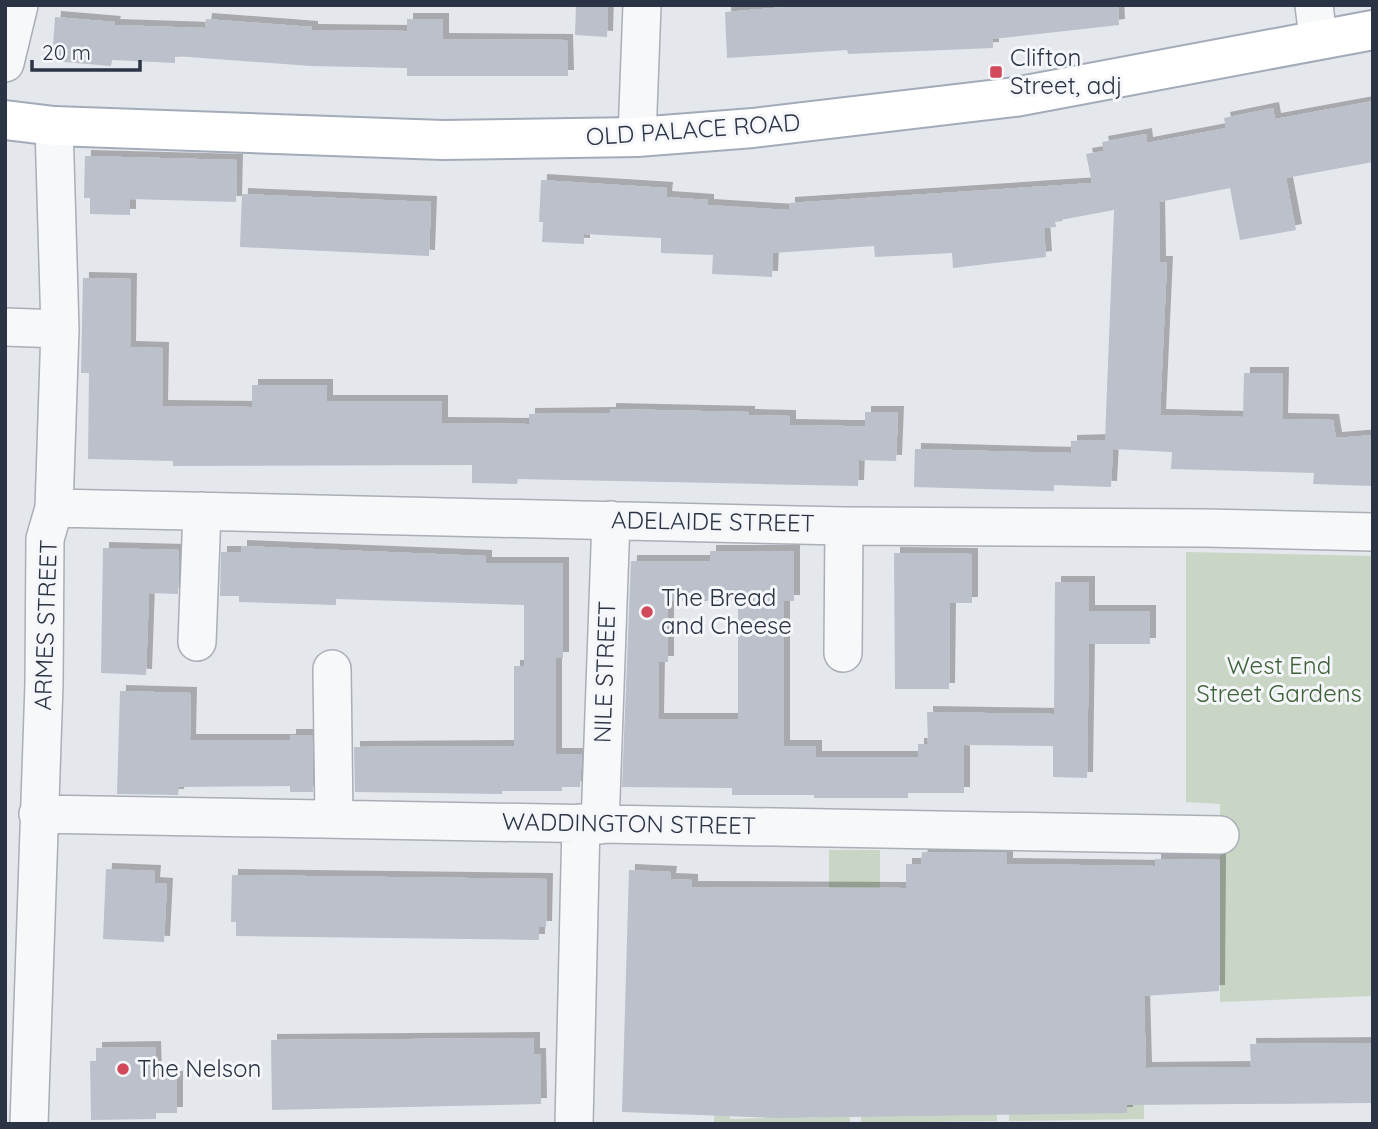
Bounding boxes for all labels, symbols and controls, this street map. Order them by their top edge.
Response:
scale bar [32,28,140,72]
text: 20 m [42,39,91,65]
place label: Clifton Street, adj [1010,42,1122,100]
marker: Clifton Street, adj [988,64,1004,80]
street label: OLD PALACE ROAD [585,107,801,151]
street label: ADELAIDE STREET [611,504,815,538]
street label: ARMES STREET [27,539,63,711]
place label: The Bread and Cheese [661,582,792,640]
street label: NILE STREET [587,600,621,744]
marker: The Bread and Cheese [639,604,655,620]
park label: West End Street Gardens [1196,650,1362,708]
street label: WADDINGTON STREET [502,806,757,840]
place label: The Nelson [137,1053,261,1083]
marker: The Nelson [115,1061,131,1077]

